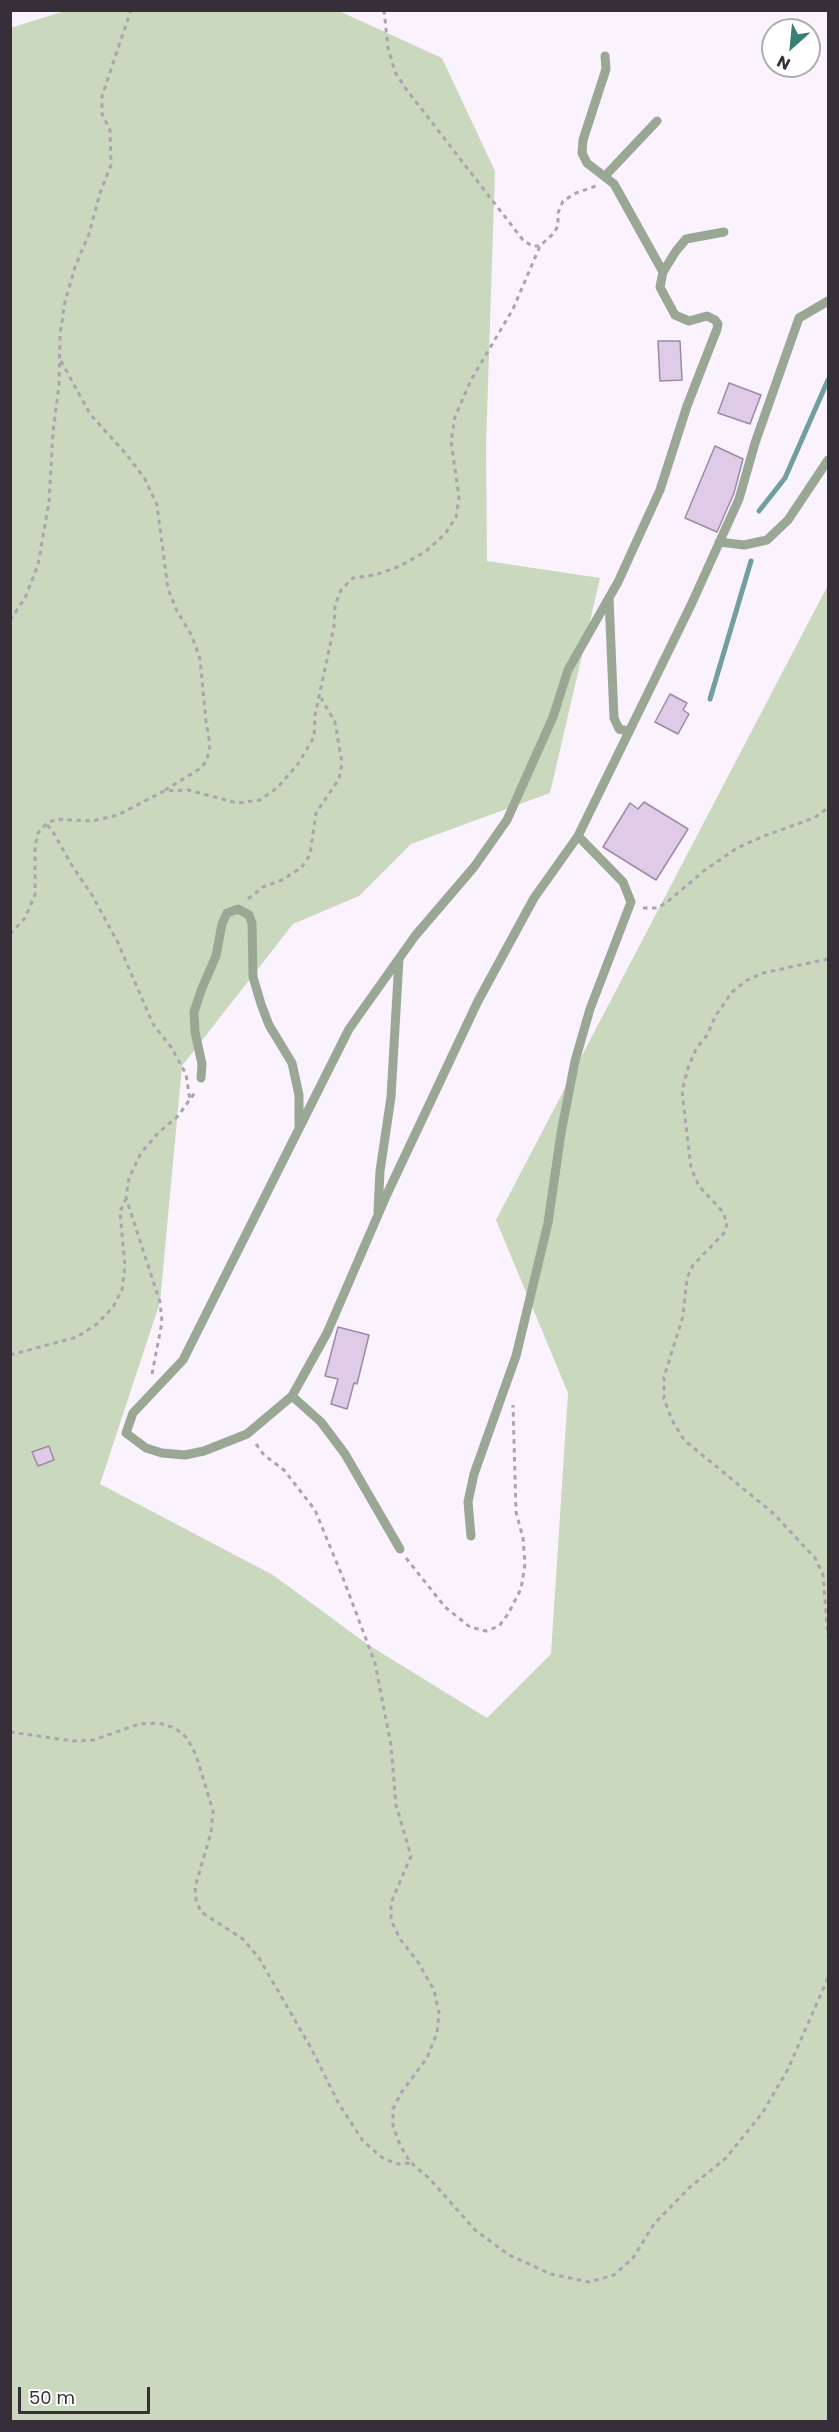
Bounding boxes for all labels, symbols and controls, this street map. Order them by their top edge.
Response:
north arrow [761,18,821,78]
text: N [773,50,794,76]
scale bar [21,2375,153,2413]
text: 50 m [29,2385,75,2410]

